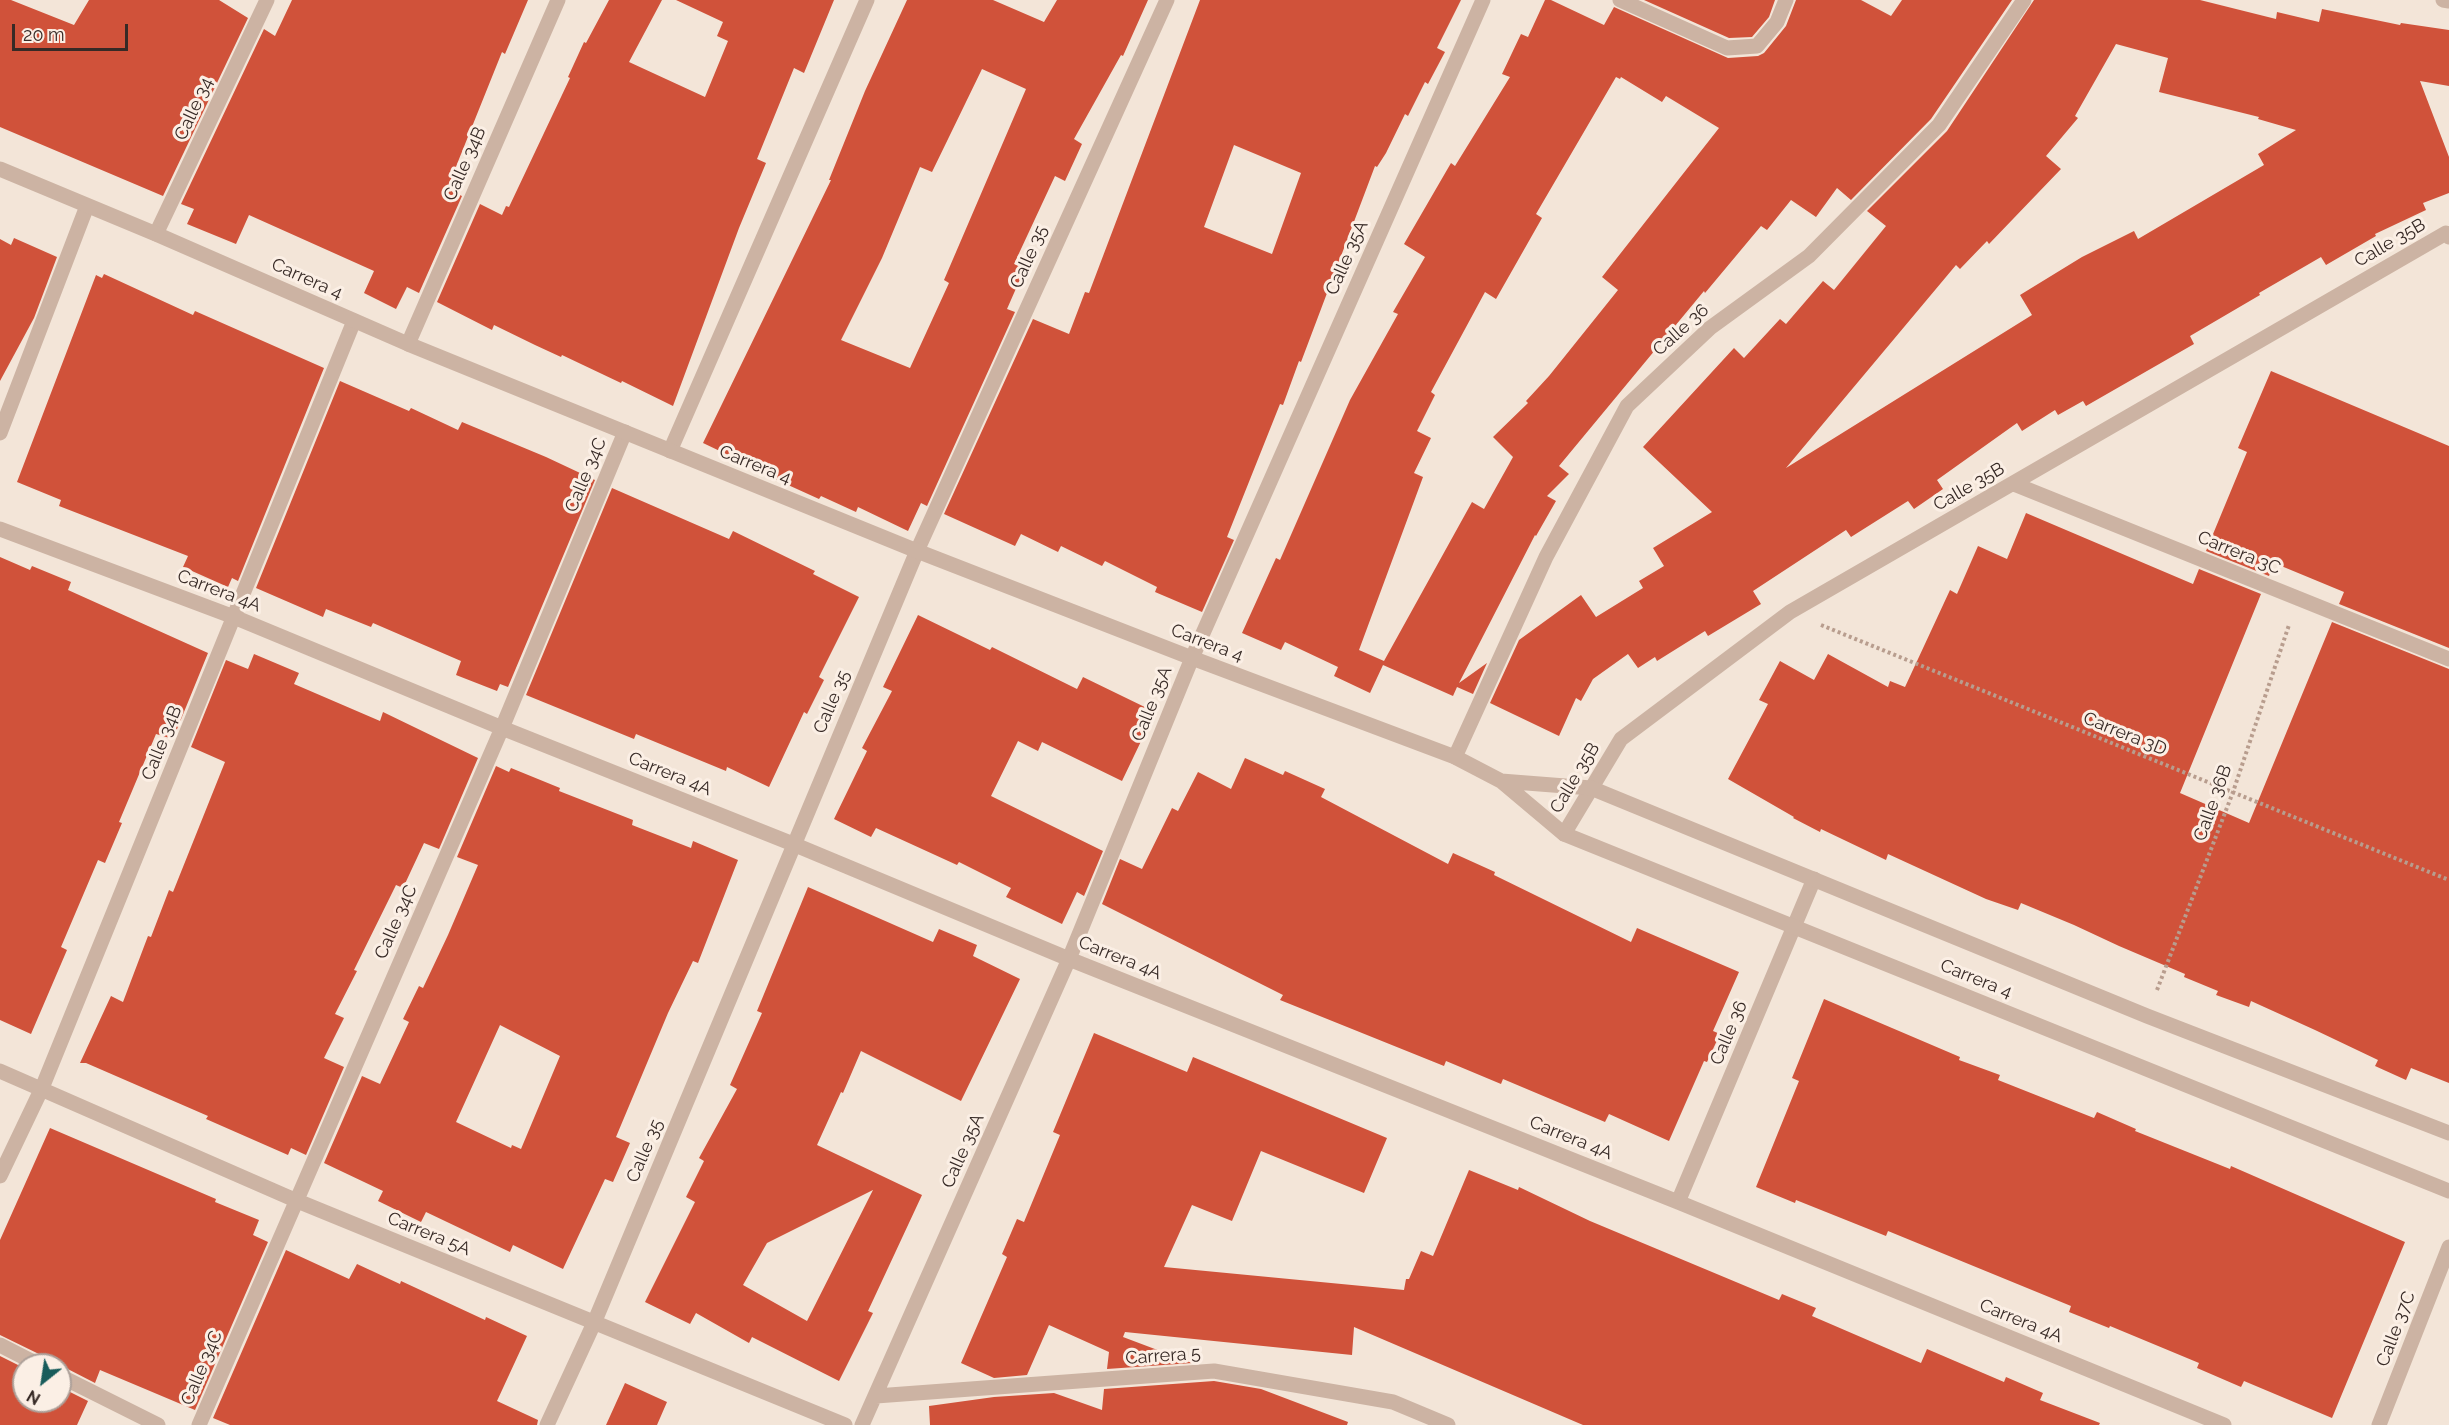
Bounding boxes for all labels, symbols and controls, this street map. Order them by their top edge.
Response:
scale bar [15,12,130,50]
text: 20 m [23,24,65,45]
street label: Calle 34 [170,74,218,144]
street label: Calle 34B [439,124,491,204]
street label: Calle 35B [2351,214,2429,272]
street label: Calle 35A [1321,218,1373,298]
street label: Calle 35 [1006,222,1052,292]
street label: Carrera 4 [268,254,346,304]
street label: Calle 36 [1649,299,1713,361]
street label: Calle 34C [561,434,611,516]
street label: Carrera 4 [716,441,794,489]
street label: Calle 35B [1930,458,2008,516]
street label: Carrera 3C [2194,527,2284,579]
street label: Carrera 4A [174,565,264,617]
street label: Carrera 4 [1168,619,1246,667]
street label: Calle 35A [1127,663,1177,745]
street label: Calle 35 [809,667,855,737]
street label: Calle 34B [137,703,187,783]
street label: Carrera 3D [2080,707,2170,761]
street label: Calle 35B [1546,739,1604,817]
street label: Carrera 4A [625,748,715,800]
street label: Calle 36B [2189,762,2237,844]
street label: Calle 34C [370,882,422,962]
street label: Carrera 4A [1075,932,1165,984]
street label: Carrera 4 [1937,955,2015,1003]
street label: Calle 36 [1706,998,1752,1068]
street label: Calle 35A [937,1111,989,1191]
street label: Carrera 4A [1526,1112,1616,1164]
street label: Calle 35 [622,1116,668,1186]
street label: Carrera 5A [384,1208,474,1260]
street label: Calle 37C [2372,1288,2420,1370]
street label: Carrera 4A [1976,1295,2066,1347]
street label: Calle 34C [177,1327,227,1409]
street label: Carrera 5 [1125,1343,1201,1369]
north arrow [12,1353,72,1413]
text: N [24,1386,44,1409]

